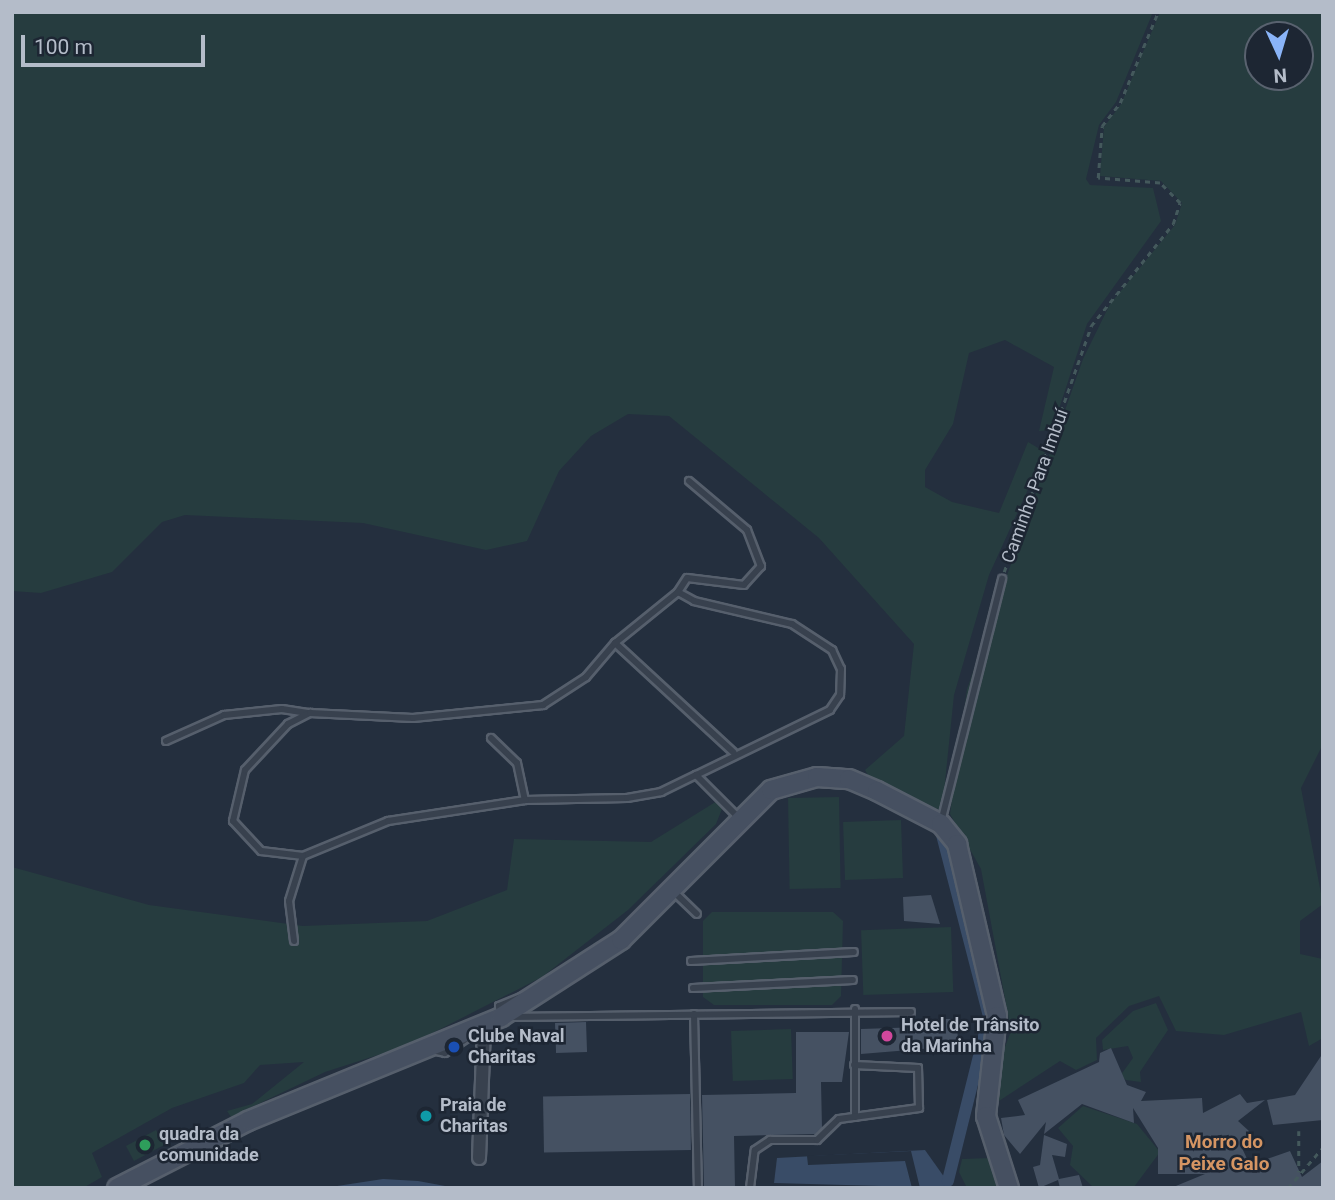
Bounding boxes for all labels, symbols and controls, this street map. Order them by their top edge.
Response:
scale bar [24,21,208,65]
north arrow [1244,21,1314,91]
text: 100 m [34,35,93,59]
text: N [1273,64,1288,87]
street label: Caminho Para Imbuí [997,406,1073,566]
place label: Hotel de Trânsito da Marinha [901,1015,1040,1058]
place label: Clube Naval Charitas [468,1026,565,1068]
marker: Hotel de Trânsito da Marinha [879,1028,895,1044]
marker: Clube Naval Charitas [446,1039,462,1055]
place label: Praia de Charitas [440,1095,508,1138]
marker: Praia de Charitas [418,1108,434,1124]
place label: quadra da comunidade [159,1124,259,1166]
district label: Morro do Peixe Galo [1179,1131,1269,1175]
marker: quadra da comunidade [137,1137,153,1153]

